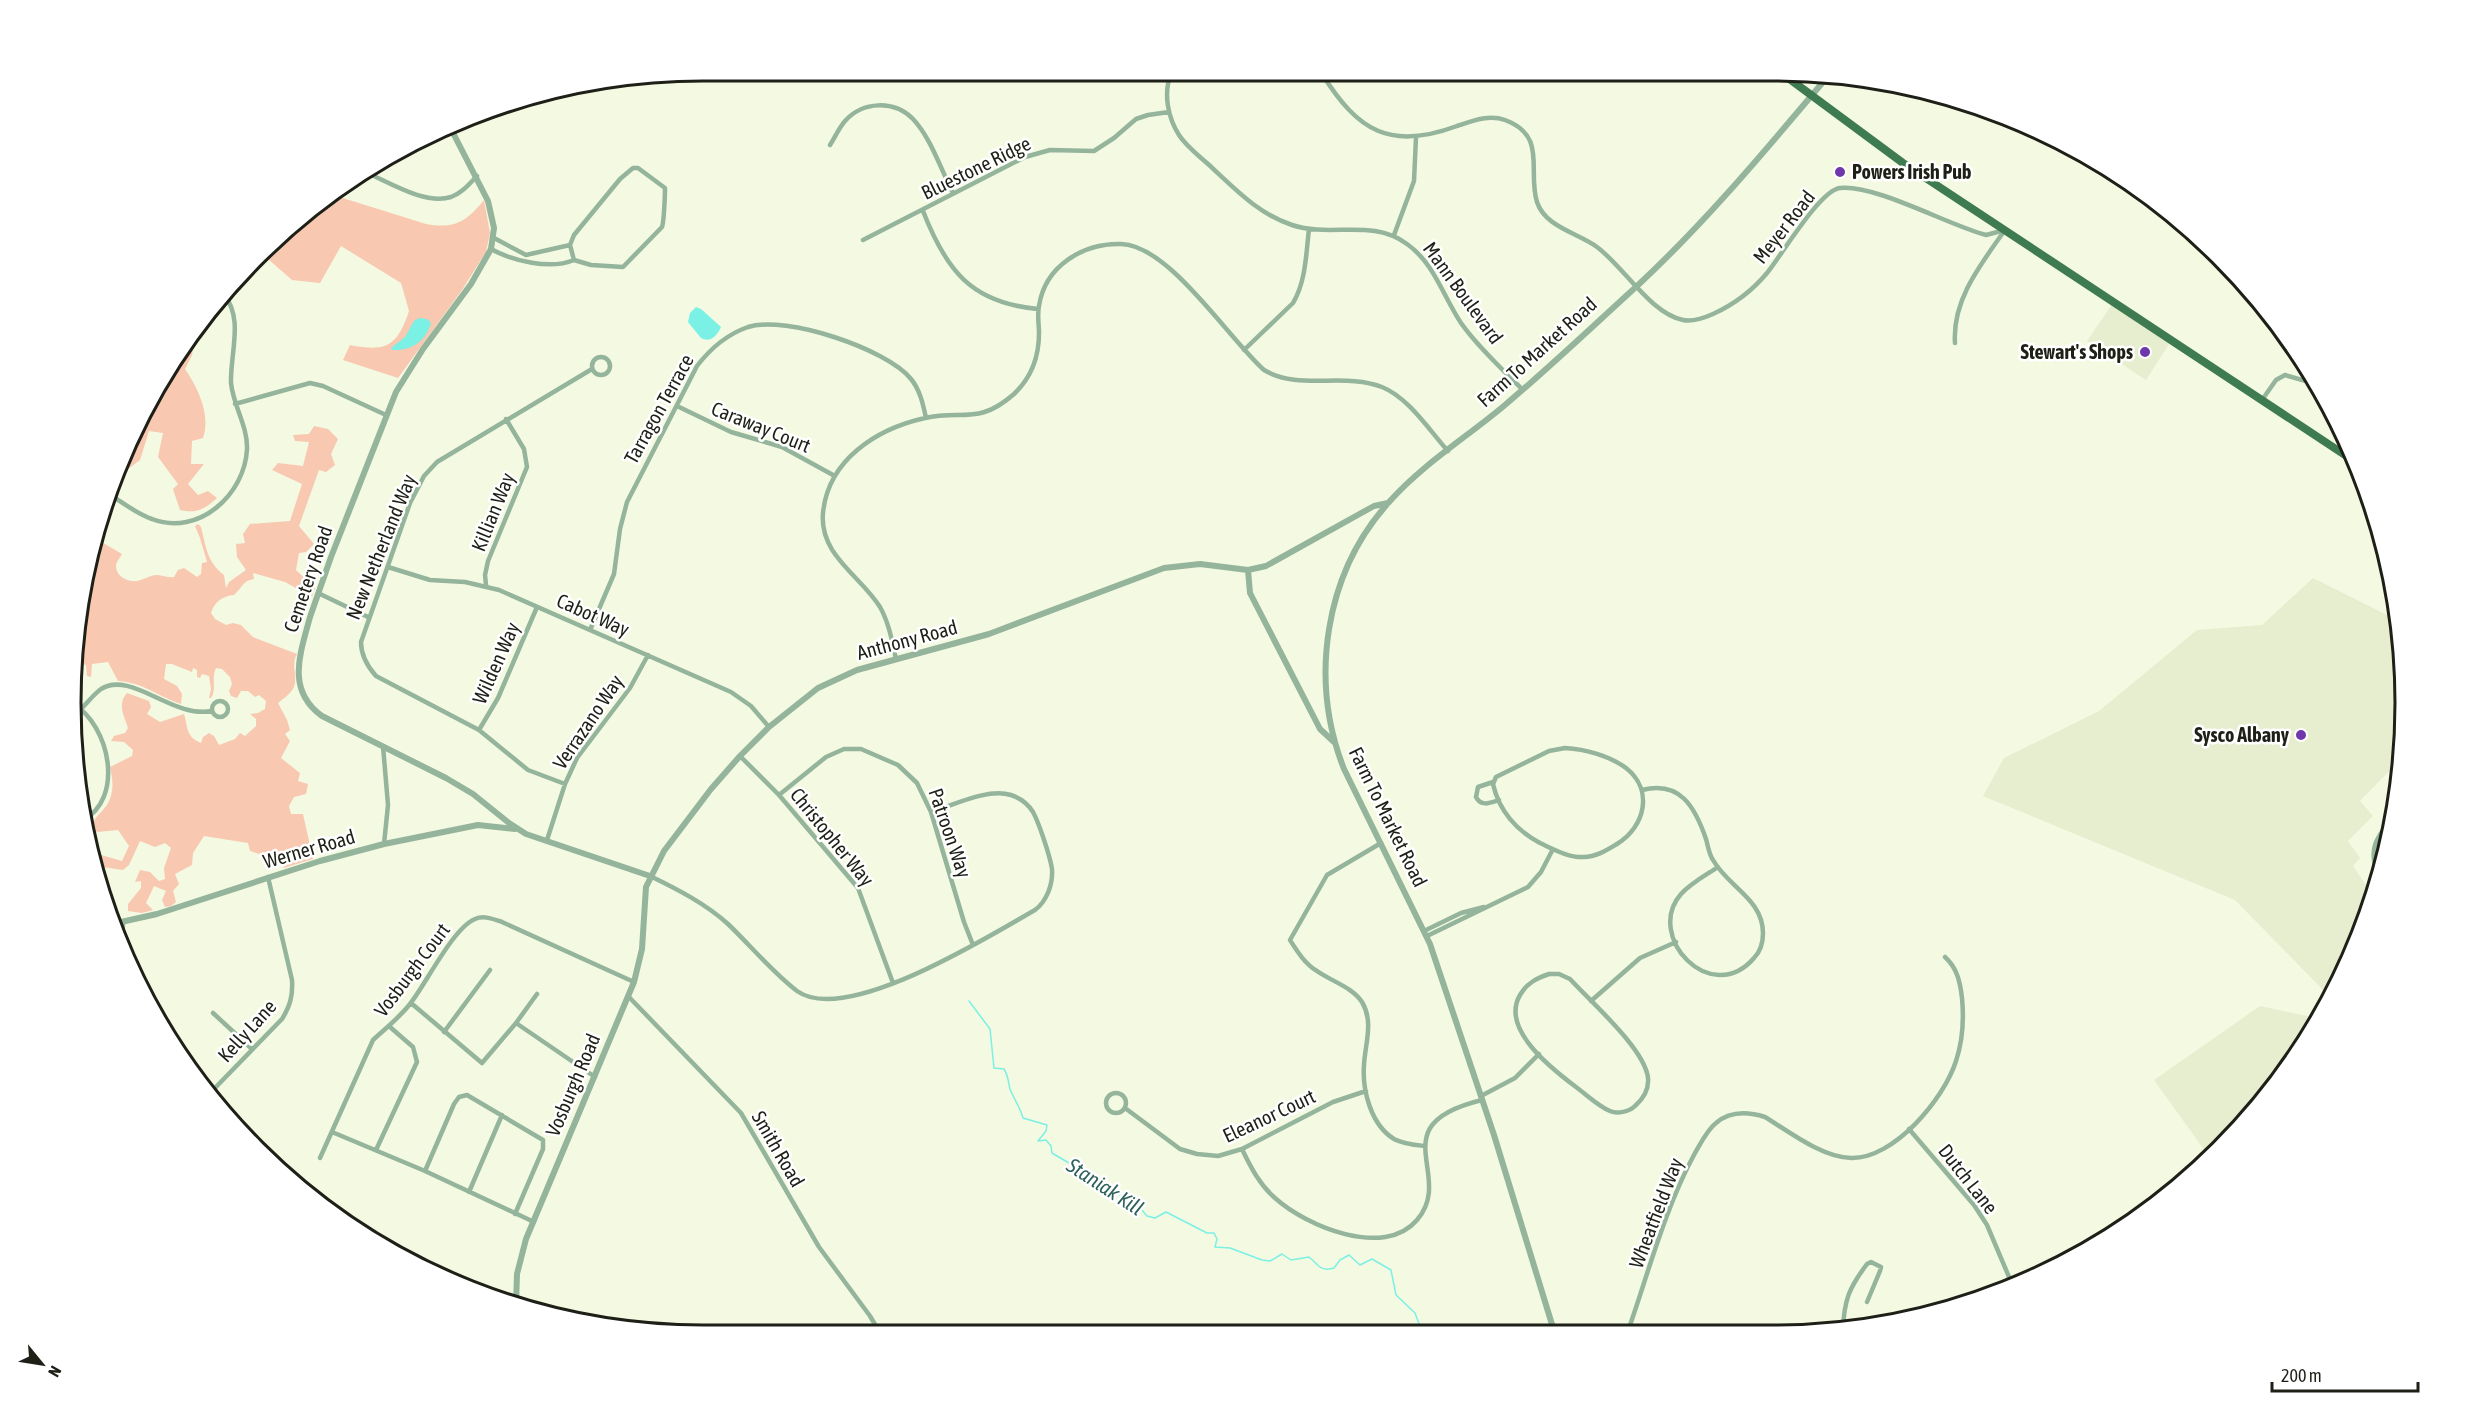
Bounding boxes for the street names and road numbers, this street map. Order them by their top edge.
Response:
street label: Bluestone Ridge [918,131,1034,204]
street label: Meyer Road [1748,186,1819,268]
street label: Mann Boulevard [1419,237,1508,348]
street label: Farm To Market Road [1472,292,1601,411]
street label: Tarragon Terrace [619,350,698,467]
street label: Caraway Court [708,396,814,457]
street label: Killian Way [466,469,519,554]
street label: New Netherland Way [341,471,420,623]
street label: Cemetery Road [279,522,337,635]
street label: Cabot Way [553,588,633,641]
street label: Anthony Road [854,615,960,664]
street label: Wilden Way [467,619,524,707]
street label: Verrazano Way [548,670,628,773]
street label: Farm To Market Road [1345,743,1432,890]
street label: Christopher Way [786,783,879,890]
street label: Patroon Way [924,785,976,881]
street label: Werner Road [260,824,357,873]
street label: Vosburgh Court [369,918,454,1021]
street label: Kelly Lane [213,995,280,1066]
street label: Vosburgh Road [541,1030,604,1140]
street label: Eleanor Court [1219,1084,1319,1147]
street label: Smith Road [748,1107,809,1191]
street label: Dutch Lane [1934,1139,2003,1218]
street label: Wheatfield Way [1624,1154,1687,1271]

